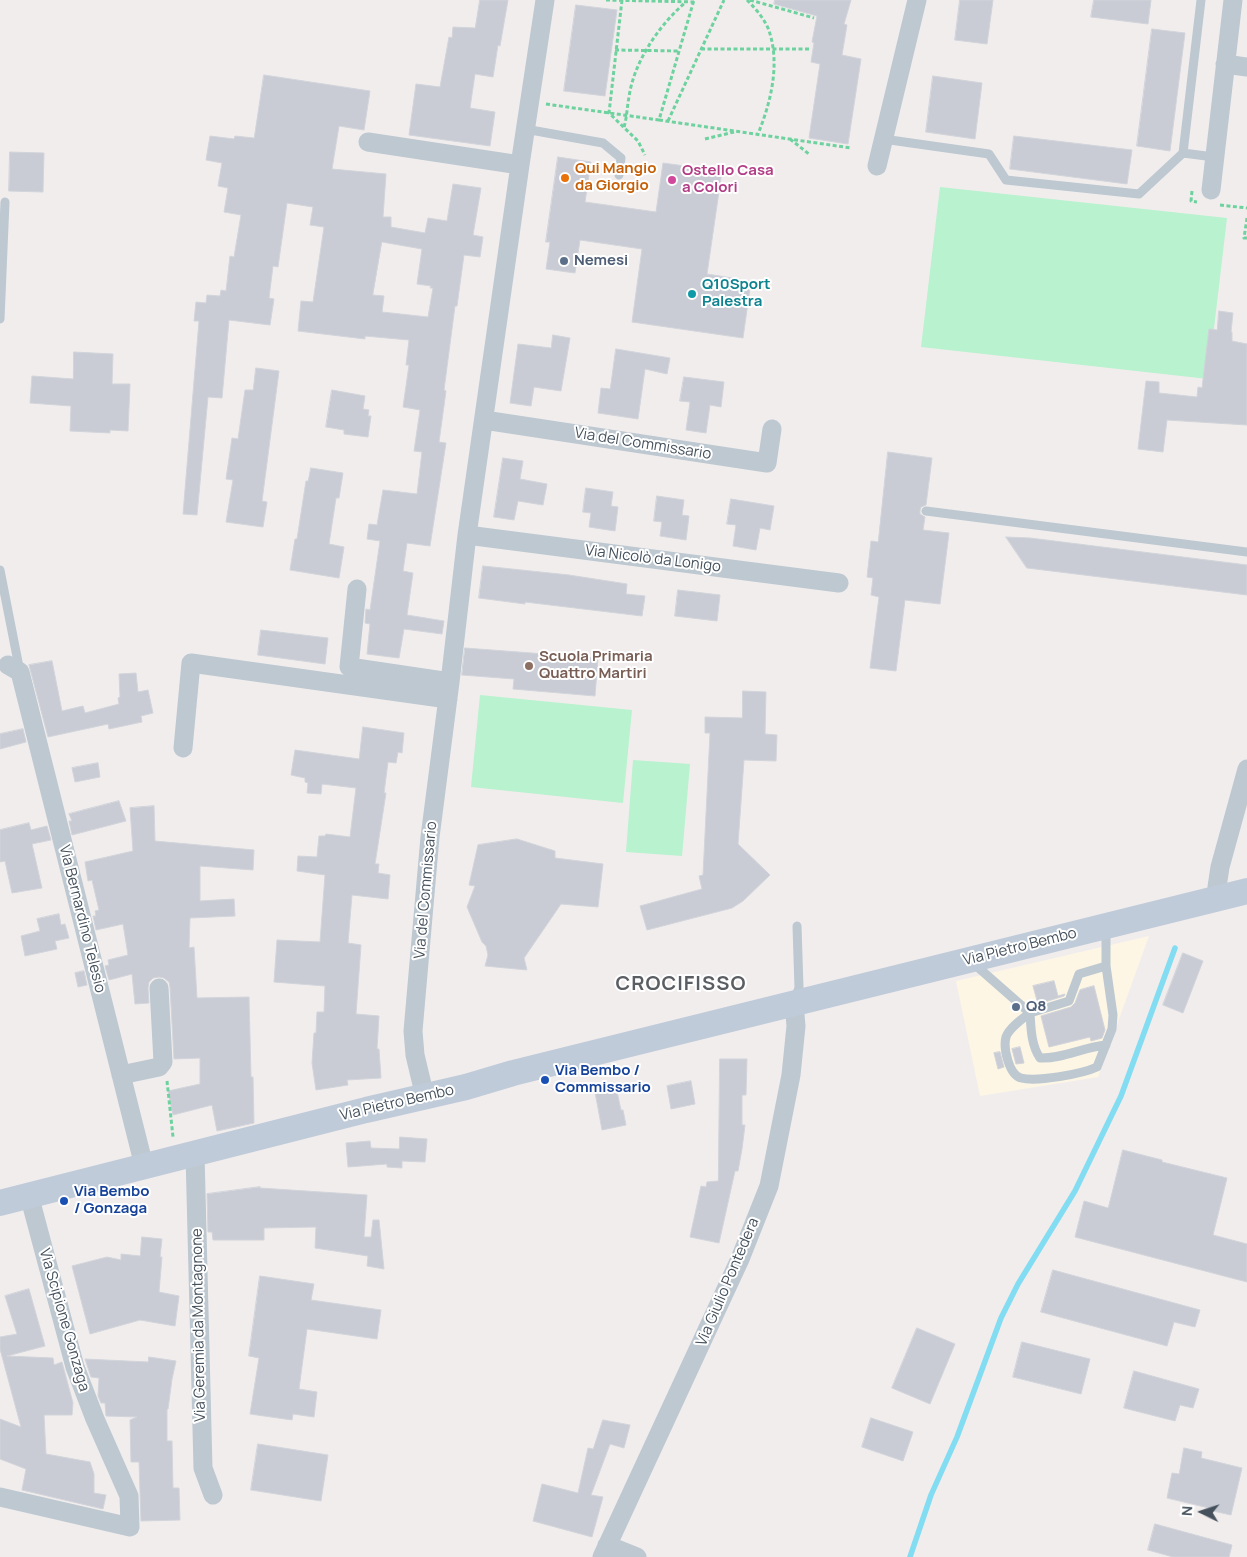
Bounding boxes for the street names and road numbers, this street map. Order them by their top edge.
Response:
street label: Via del Commissario [573,424,713,464]
street label: Via Nicolò da Lonigo [584,542,722,576]
street label: Via del Commissario [411,820,441,960]
street label: Via Bernardino Telesio [55,843,109,995]
street label: Via Pietro Bembo [961,924,1079,970]
street label: Via Pietro Bembo [338,1081,456,1125]
street label: Via Giulio Pontedera [693,1215,763,1349]
street label: Via Geremia da Montagnone [188,1228,210,1422]
street label: Via Scipione Gonzaga [35,1247,93,1393]

